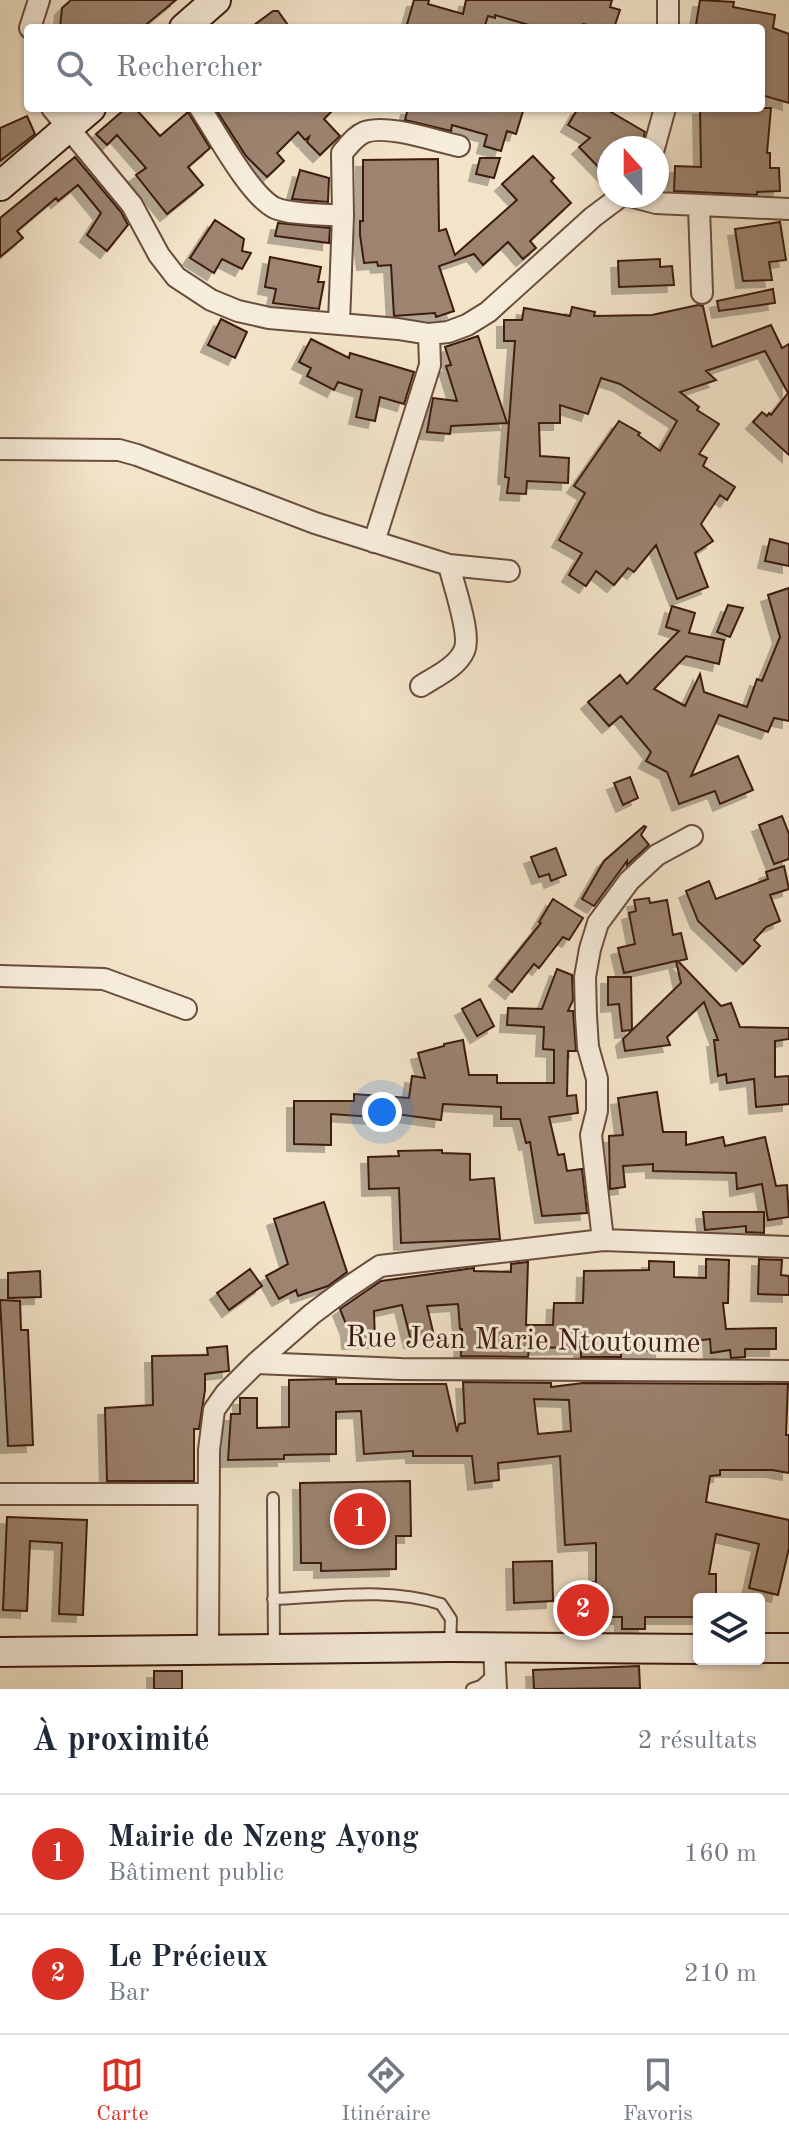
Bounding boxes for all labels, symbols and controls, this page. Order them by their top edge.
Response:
search box [24,24,765,112]
icon: search [52,46,96,90]
text: Rechercher [116,53,262,83]
north arrow [597,136,669,208]
your location [362,1092,402,1132]
street label: Rue Jean Marie Ntoutoume [345,1323,701,1359]
pin: 1 [334,1489,386,1549]
pin: 2 [557,1580,609,1640]
map controls [693,1593,765,1665]
button: layers [693,1593,765,1665]
text: À proximité [32,1724,210,1758]
text: 2 résultats [638,1728,757,1754]
text: Mairie de Nzeng Ayong [108,1823,419,1853]
text: 1 [50,1841,66,1867]
text: 160 m [684,1841,757,1867]
text: Bâtiment public [108,1860,284,1886]
text: Le Précieux [108,1943,268,1973]
text: 2 [50,1961,66,1987]
text: 210 m [684,1961,757,1987]
text: Bar [108,1980,149,2006]
tab: Carte [96,2053,149,2128]
tab: Itinéraire [341,2053,431,2128]
tab: Favoris [623,2053,693,2128]

